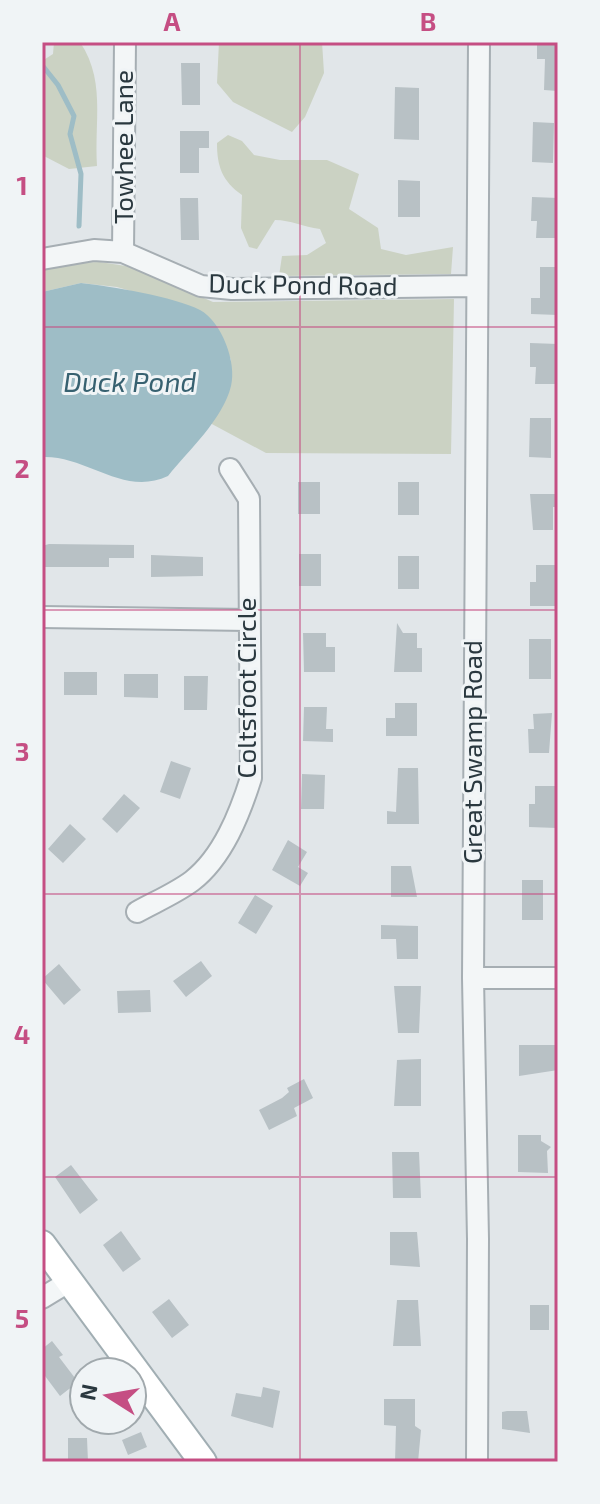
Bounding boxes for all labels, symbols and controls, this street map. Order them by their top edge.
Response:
text: A [164,5,181,36]
text: B [420,5,436,36]
street label: Towhee Lane [107,70,138,224]
text: 1 [16,169,28,200]
street label: Duck Pond Road [208,266,398,301]
water label: Duck Pond [63,364,197,398]
text: 2 [14,452,30,483]
street label: Coltsfoot Circle [230,598,261,778]
street label: Great Swamp Road [456,640,487,864]
text: 3 [15,735,29,766]
text: 4 [14,1018,30,1049]
text: 5 [15,1302,29,1333]
north arrow [68,1356,148,1436]
text: N [73,1382,102,1402]

